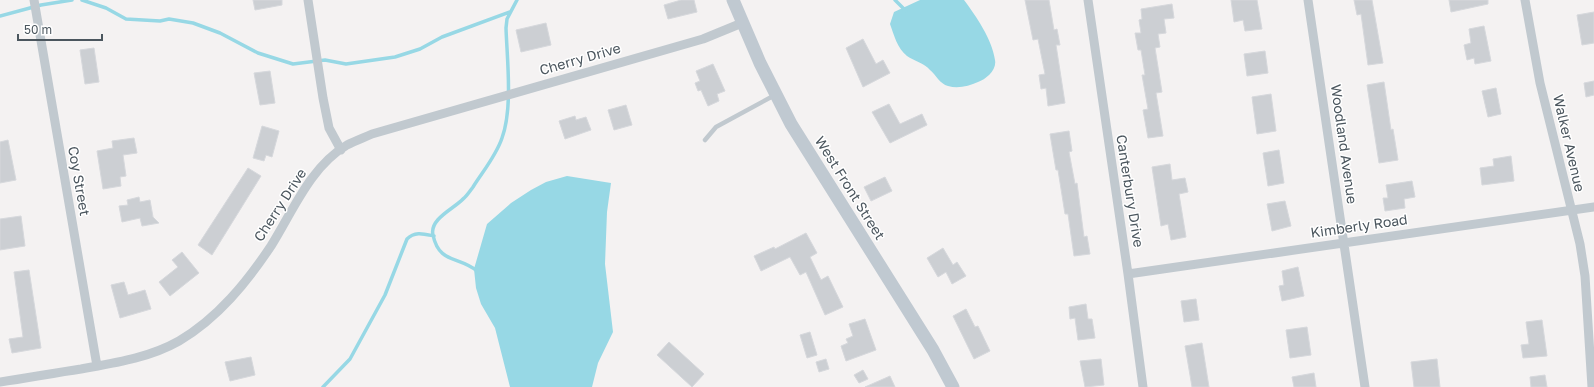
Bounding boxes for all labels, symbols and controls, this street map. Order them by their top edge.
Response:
scale bar [18,16,102,42]
text: 50 m [24,22,52,37]
street label: Cherry Drive [537,39,622,78]
street label: Woodland Avenue [1328,83,1361,205]
street label: Walker Avenue [1550,93,1589,193]
street label: West Front Street [812,133,889,243]
street label: Canterbury Drive [1113,133,1148,249]
street label: Coy Street [65,145,94,217]
street label: Cherry Drive [250,165,309,244]
street label: Kimberly Road [1309,210,1409,241]

